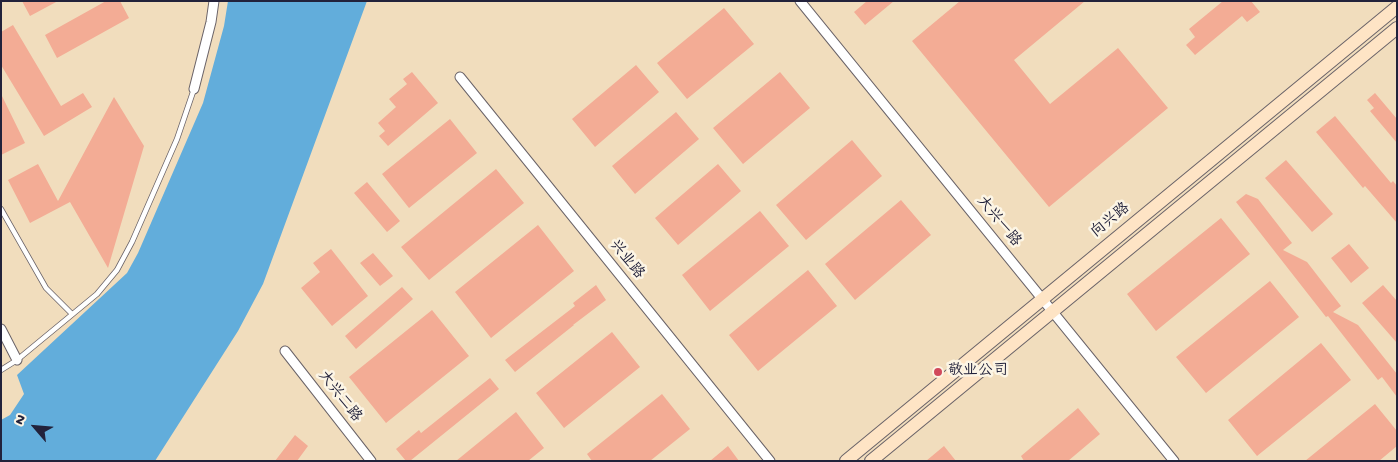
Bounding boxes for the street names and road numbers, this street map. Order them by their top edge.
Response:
street label: 大兴一路 [972,193,1024,251]
street label: 向兴路 [1088,200,1134,242]
street label: 兴业路 [605,237,647,283]
street label: 大兴二路 [313,368,365,426]

